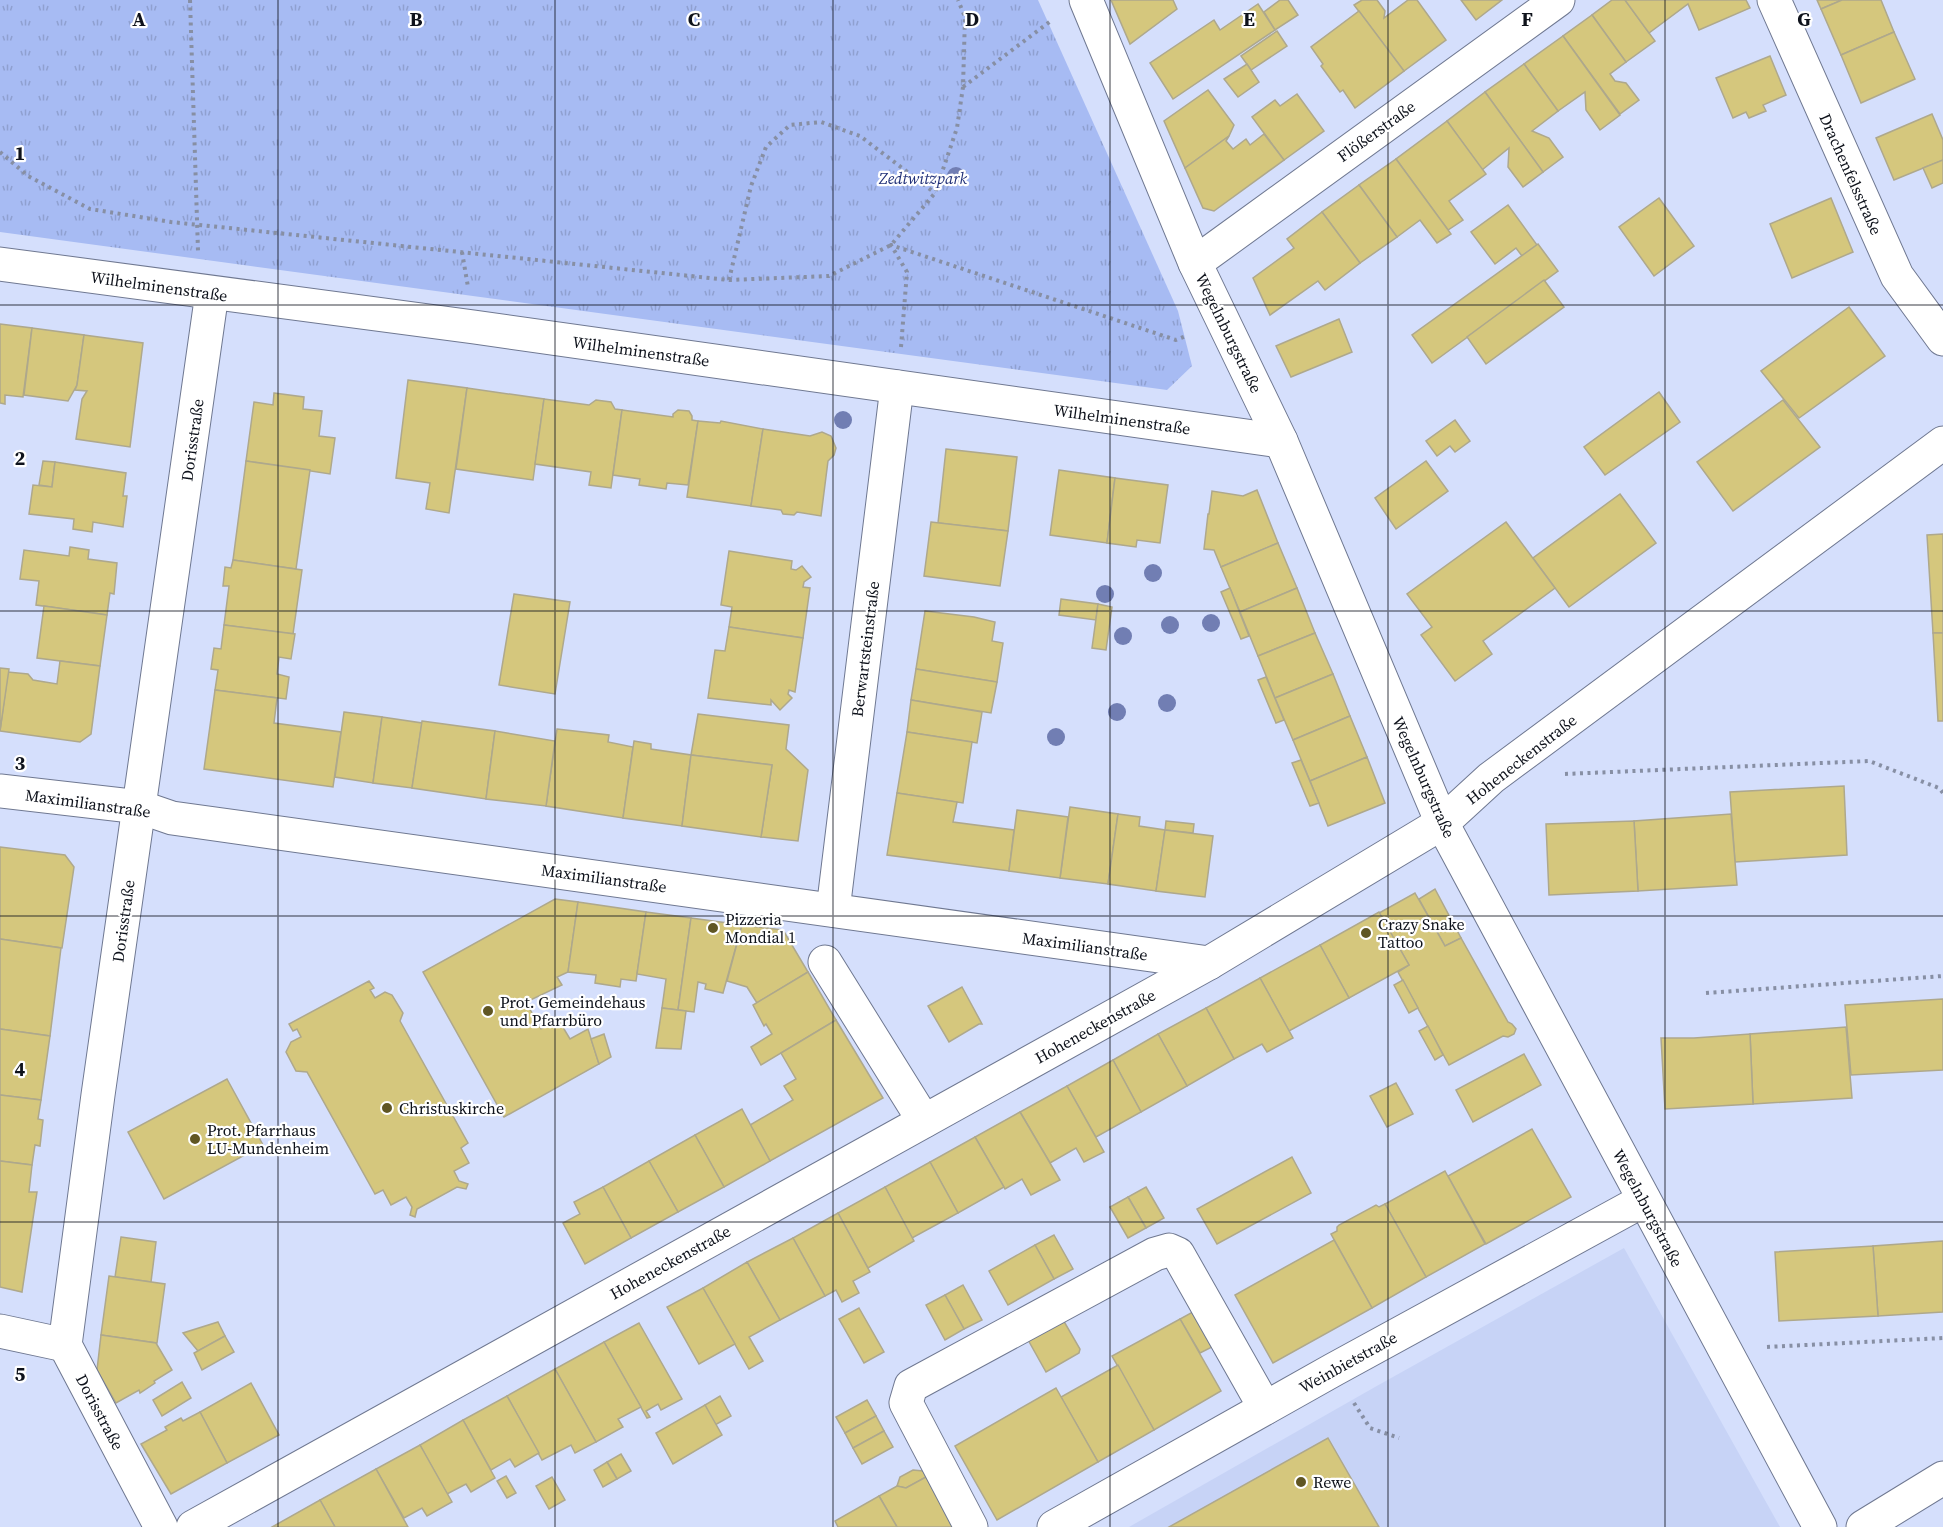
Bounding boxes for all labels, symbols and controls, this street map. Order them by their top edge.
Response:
text: A [132,5,146,33]
text: B [409,5,423,33]
text: C [688,5,700,33]
text: D [965,5,979,33]
text: E [1243,5,1255,33]
text: F [1521,5,1533,33]
text: G [1797,5,1811,33]
street label: Flößerstraße [1332,95,1420,167]
street label: Drachenfelsstraße [1814,110,1888,238]
text: 1 [15,139,25,167]
park label: Zedtwitzpark [878,167,967,189]
street label: Wilhelminenstraße [89,265,229,307]
street label: Wegelnburgstraße [1190,269,1268,397]
street label: Wilhelminenstraße [571,330,711,372]
street label: Dorisstraße [175,397,209,483]
street label: Wilhelminenstraße [1052,398,1192,440]
text: 2 [15,444,26,472]
street label: Berwartsteinstraße [846,580,884,718]
street label: Hoheneckenstraße [1461,709,1581,809]
street label: Wegelnburgstraße [1387,713,1461,841]
text: 3 [15,749,26,777]
street label: Maximilianstraße [24,783,152,823]
street label: Maximilianstraße [540,858,668,898]
street label: Dorisstraße [106,878,140,964]
place label: Pizzeria Mondial 1 [725,908,796,948]
place label: Crazy Snake Tattoo [1378,913,1465,953]
marker: Pizzeria Mondial 1 [706,921,720,935]
street label: Maximilianstraße [1021,926,1149,966]
marker: Crazy Snake Tattoo [1359,926,1373,940]
street label: Hoheneckenstraße [1031,984,1159,1068]
place label: Prot. Gemeindehaus und Pfarrbüro [500,991,645,1031]
marker: Prot. Gemeindehaus und Pfarrbüro [481,1004,495,1018]
text: 4 [15,1055,26,1083]
place label: Christuskirche [399,1097,504,1119]
marker: Christuskirche [380,1101,394,1115]
place label: Prot. Pfarrhaus LU-Mundenheim [207,1119,329,1159]
marker: Prot. Pfarrhaus LU-Mundenheim [188,1132,202,1146]
street label: Wegelnburgstraße [1608,1145,1688,1271]
street label: Hoheneckenstraße [606,1220,734,1304]
street label: Weinbietstraße [1295,1326,1401,1398]
text: 5 [15,1360,26,1388]
street label: Dorisstraße [71,1370,129,1454]
place label: Rewe [1313,1471,1351,1493]
marker: Rewe [1294,1475,1308,1489]

